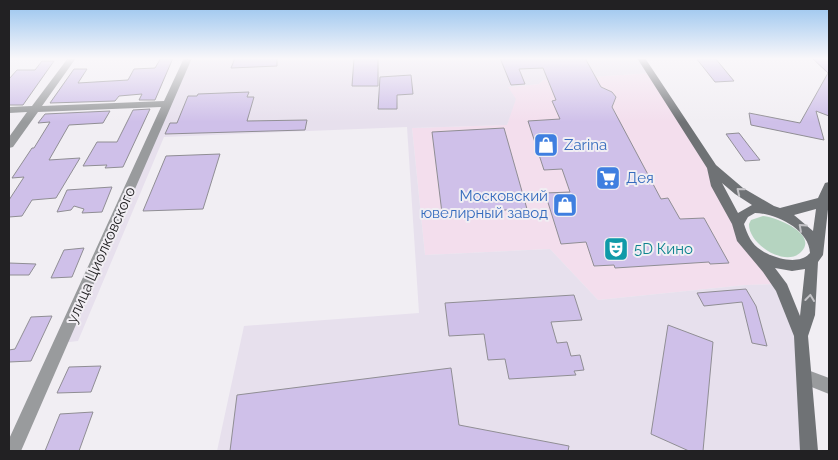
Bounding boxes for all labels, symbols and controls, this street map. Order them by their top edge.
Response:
shop icon: Zarina [533,132,559,158]
place label: Zarina [564,136,607,154]
supermarket icon: Дея [595,165,621,191]
place label: Дея [626,169,654,187]
street label: улица Циолковского [63,184,139,326]
place label: Московский ювелирный завод [420,187,548,222]
one-way arrow [737,188,746,196]
shop icon: Московский ювелирный завод [552,192,578,218]
one-way arrow [799,223,808,232]
theatre icon: 5D Кино [603,236,629,262]
place label: 5D Кино [634,240,693,258]
one-way arrow [804,294,815,302]

